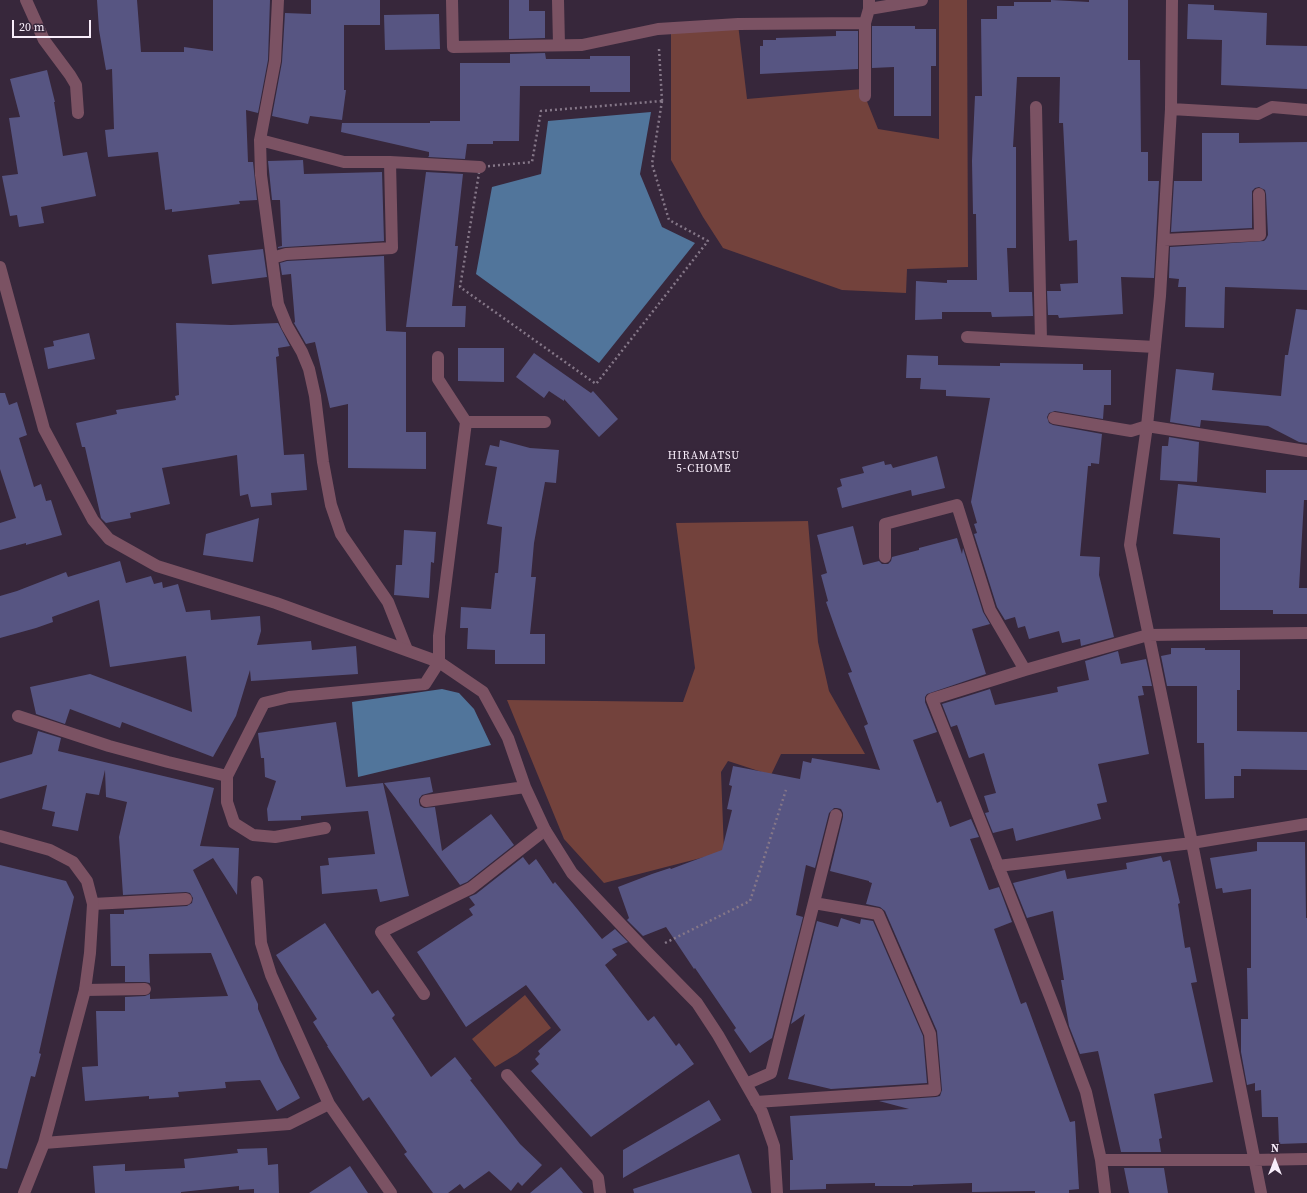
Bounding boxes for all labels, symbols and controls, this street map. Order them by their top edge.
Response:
scale bar [14,12,93,38]
text: 20 m [19,19,45,35]
district label: HIRAMATSU 5-CHOME [668,449,740,475]
north arrow [1255,1141,1295,1181]
text: N [1271,1141,1279,1156]

